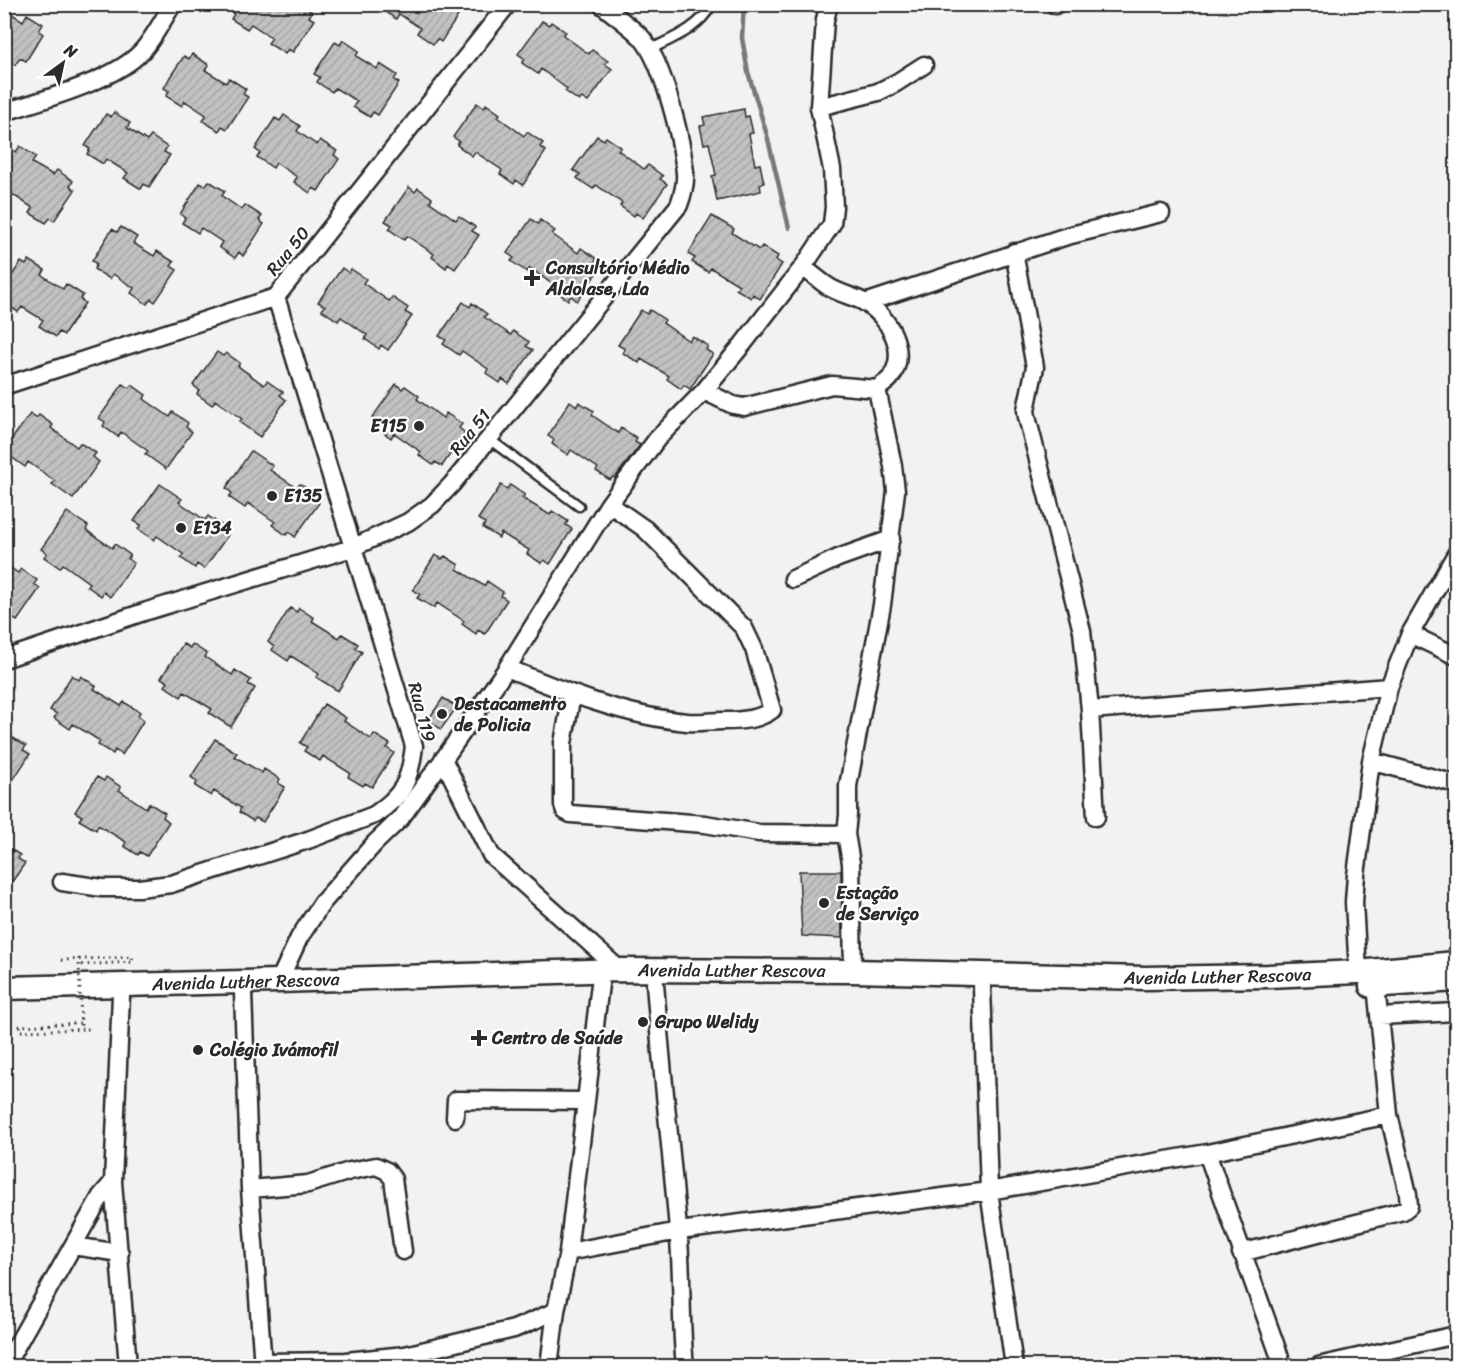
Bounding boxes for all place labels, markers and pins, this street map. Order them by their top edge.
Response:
place label: Consultório Médio Aldolase, Lda [545,252,690,305]
marker: Consultório Médio Aldolase, Lda [523,269,541,287]
place label: E115 [371,410,407,442]
marker: E115 [412,419,426,433]
place label: E135 [284,480,323,512]
marker: E135 [265,489,279,503]
place label: E134 [193,512,233,544]
marker: E134 [174,521,188,535]
place label: Destacamento de Policia [454,688,567,741]
marker: Destacamento de Policia [435,707,449,721]
place label: Estação de Serviço [836,877,920,930]
marker: Estação de Serviço [817,896,831,910]
place label: Grupo Welidy [654,1006,759,1038]
marker: Grupo Welidy [636,1015,650,1029]
place label: Centro de Saúde [491,1022,624,1054]
marker: Centro de Saúde [470,1029,488,1047]
place label: Colégio Ivámofil [209,1034,339,1066]
marker: Colégio Ivámofil [191,1043,205,1057]

